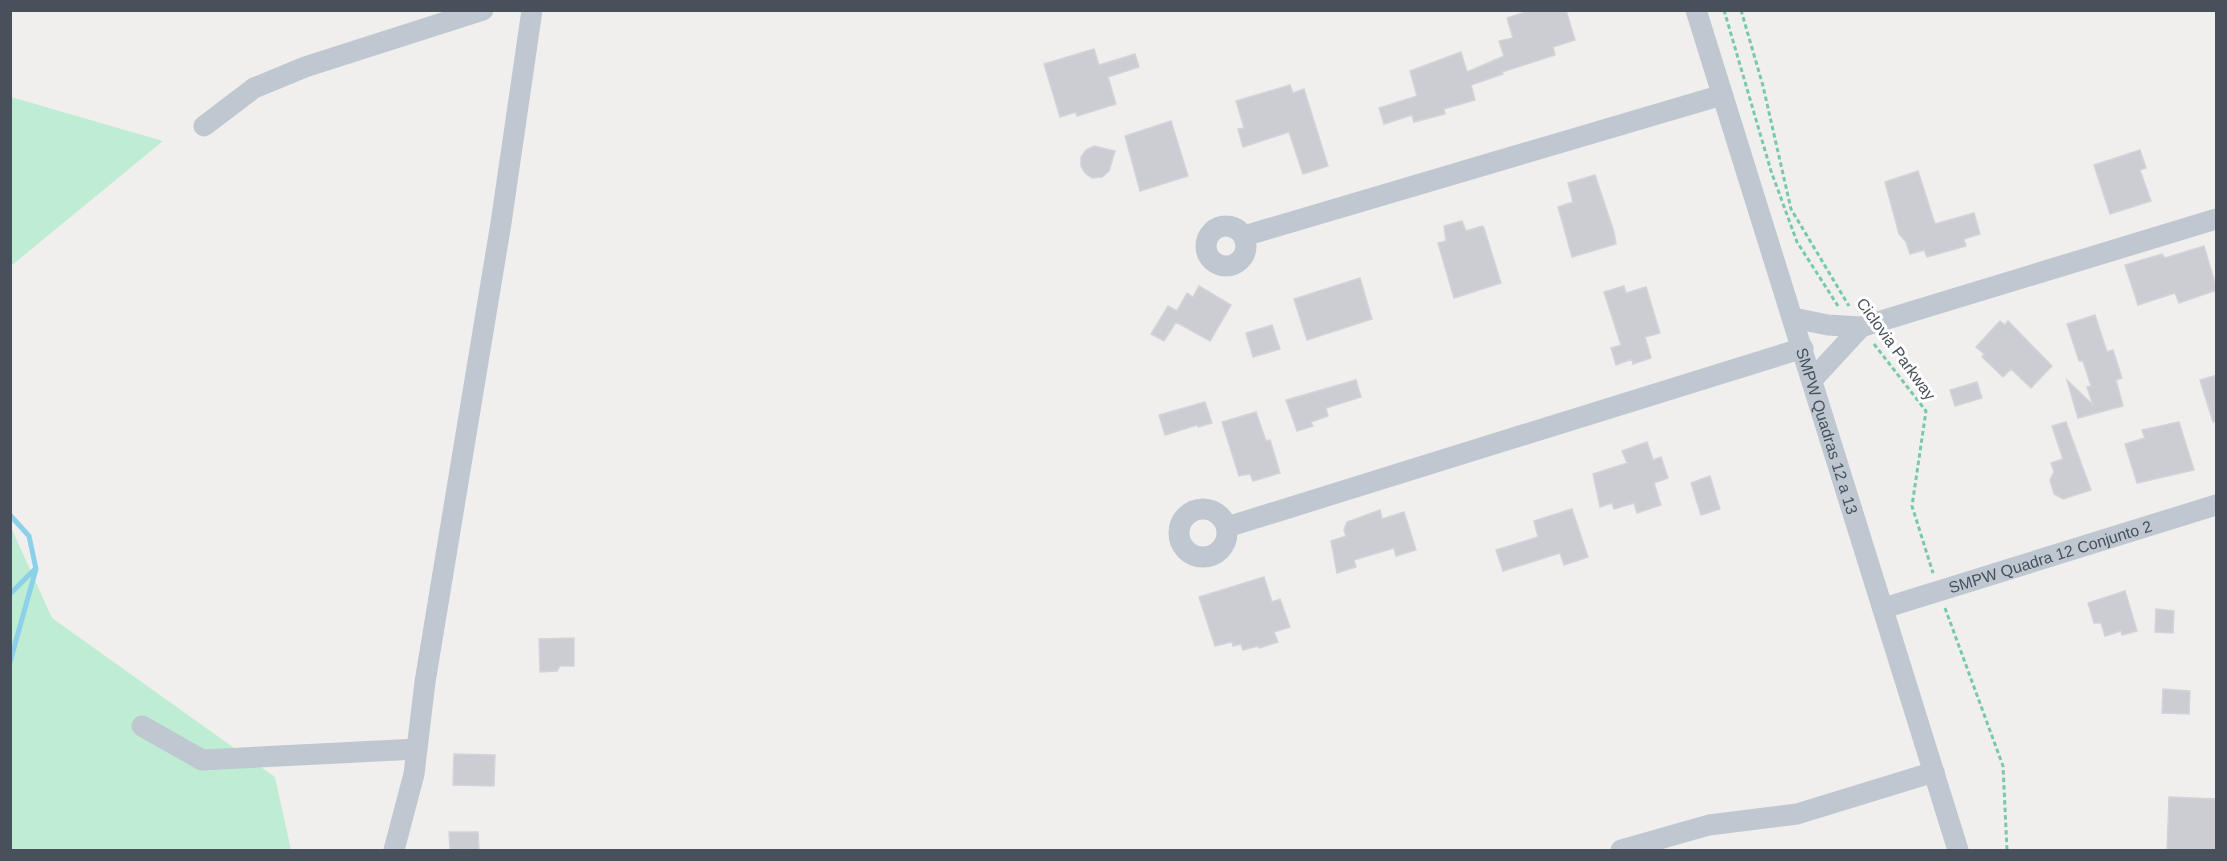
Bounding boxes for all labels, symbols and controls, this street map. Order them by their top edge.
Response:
street label: Ciclovia Parkway [1853,295,1939,403]
street label: SMPW Quadras 12 a 13 [1793,346,1861,516]
street label: SMPW Quadra 12 Conjunto 2 [1947,517,2154,596]

